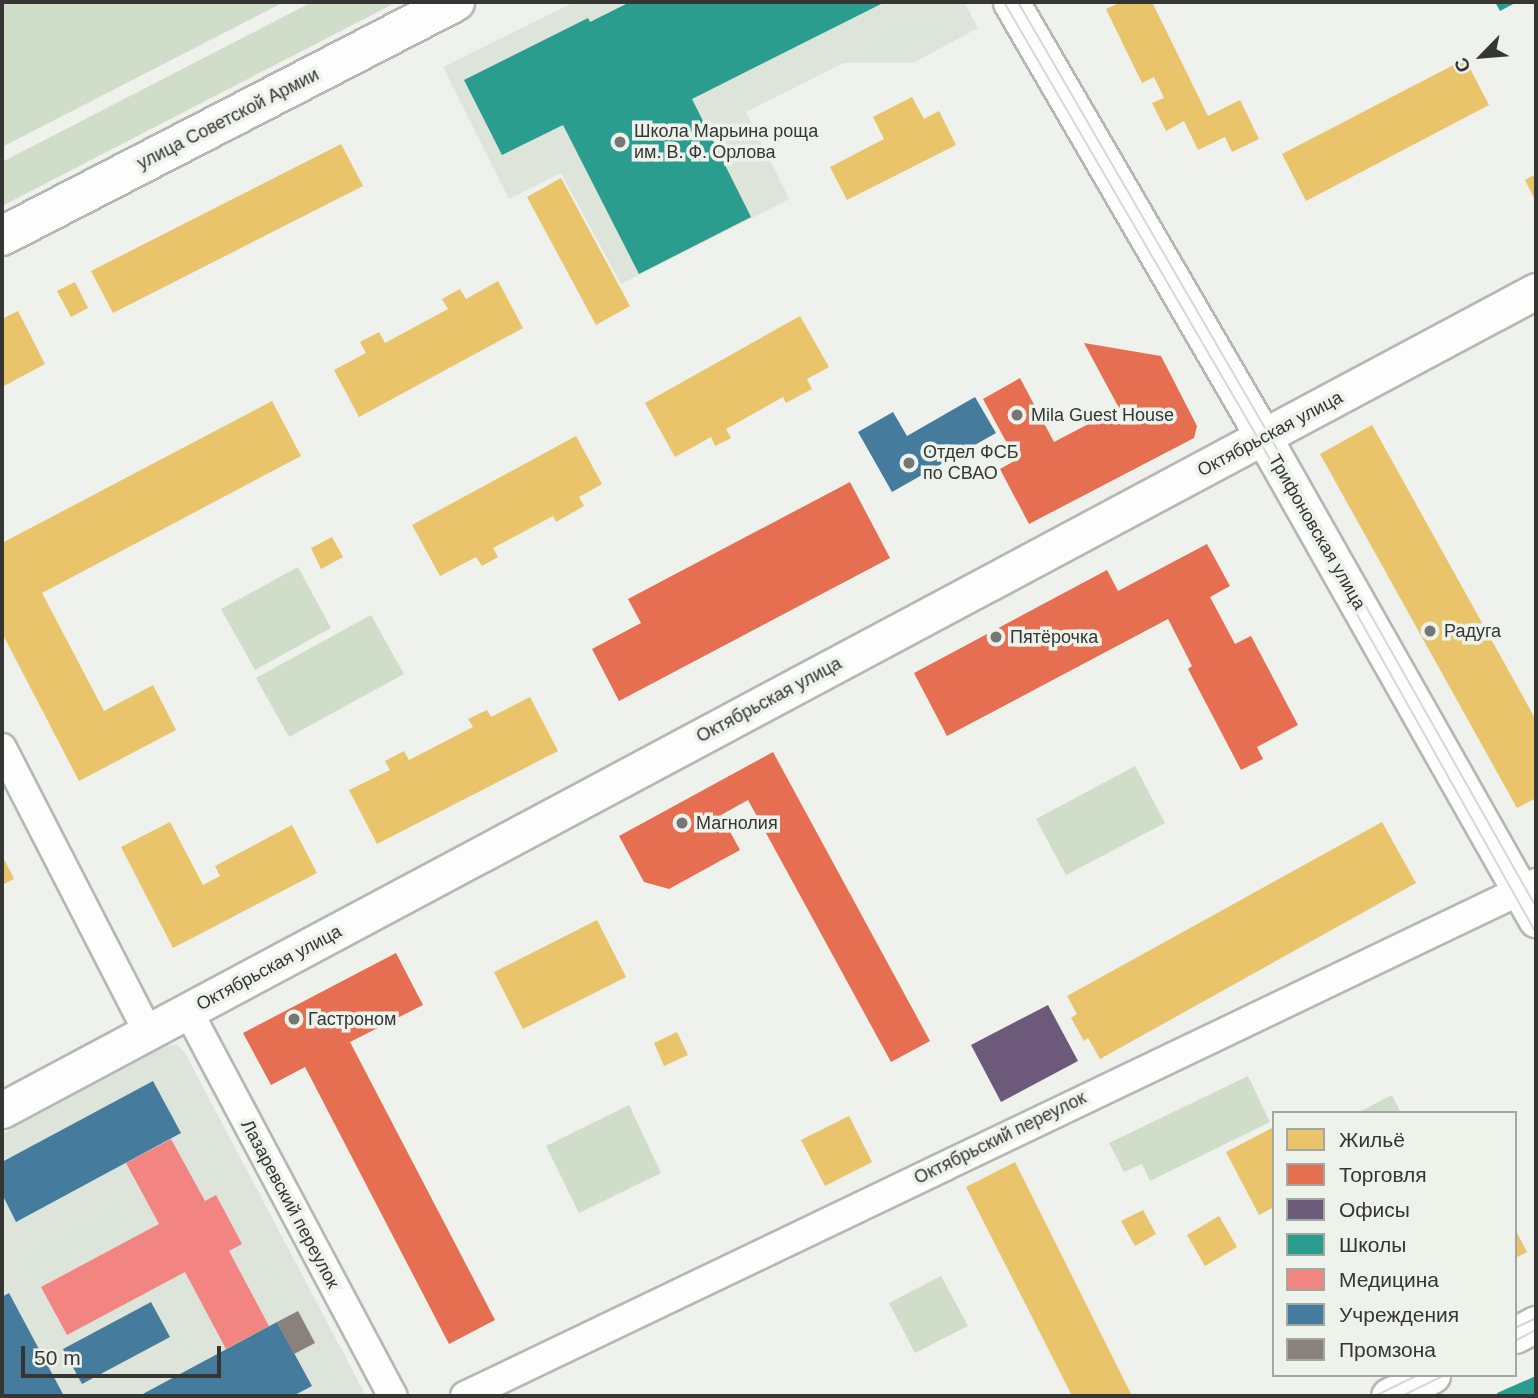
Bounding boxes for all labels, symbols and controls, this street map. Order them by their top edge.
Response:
north arrow [1447,21,1517,91]
text: С [1450,54,1475,76]
street label: улица Советской Армии [134,64,322,174]
place label: Школа Марьина роща им. В. Ф. Орлова [634,121,818,164]
marker: Школа Марьина роща им. В. Ф. Орлова [612,134,628,150]
street label: Октябрьская улица [1194,387,1346,481]
place label: Mila Guest House [1031,404,1174,426]
marker: Mila Guest House [1009,407,1025,423]
place label: Отдел ФСБ по СВАО [923,442,1019,484]
street label: Трифоновская улица [1264,451,1370,613]
marker: Отдел ФСБ по СВАО [901,455,917,471]
place label: Радуга [1444,620,1501,642]
marker: Радуга [1422,623,1438,639]
place label: Пятёрочка [1010,626,1098,648]
marker: Пятёрочка [988,629,1004,645]
street label: Октябрьская улица [693,653,845,747]
place label: Магнолия [696,812,778,834]
marker: Магнолия [674,815,690,831]
street label: Октябрьская улица [193,921,345,1015]
place label: Гастроном [308,1008,396,1030]
marker: Гастроном [286,1011,302,1027]
street label: Октябрьский переулок [911,1087,1089,1189]
legend [1272,1111,1517,1377]
street label: Лазаревский переулок [236,1116,344,1292]
text: Жильё [1339,1128,1405,1151]
text: Торговля [1339,1163,1427,1186]
text: Офисы [1339,1198,1410,1221]
text: Школы [1339,1233,1406,1256]
text: Медицина [1339,1268,1439,1291]
text: Учреждения [1339,1303,1459,1326]
scale bar [24,1332,224,1376]
text: Промзона [1339,1338,1436,1361]
text: 50 m [34,1346,81,1369]

